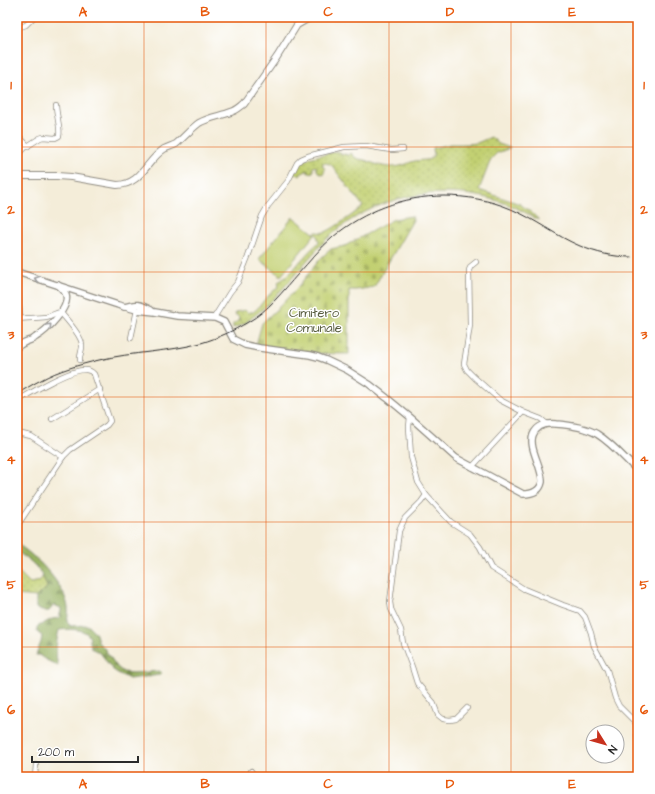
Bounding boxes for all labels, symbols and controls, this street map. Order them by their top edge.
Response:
text: A [79,3,88,21]
text: B [200,3,210,21]
text: C [323,3,333,21]
text: D [446,3,455,21]
text: E [568,3,576,21]
text: 1 [10,76,12,94]
text: 1 [643,76,645,94]
text: 2 [6,201,15,219]
text: 2 [639,201,648,219]
one-way arrow [34,275,41,284]
park label: Cimitero Comunale [286,304,342,337]
one-way arrow [44,323,52,331]
text: 3 [7,326,15,344]
text: 3 [640,326,648,344]
text: 4 [7,451,16,469]
text: 4 [640,451,649,469]
text: 5 [6,576,16,594]
text: 5 [639,576,649,594]
text: 6 [7,701,16,719]
text: 6 [640,701,649,719]
north arrow [585,724,625,764]
scale bar [32,738,138,764]
text: N [604,742,621,757]
text: 200 m [38,744,75,761]
text: A [79,775,88,793]
text: B [200,775,210,793]
text: C [323,775,333,793]
text: D [446,775,455,793]
text: E [568,775,576,793]

